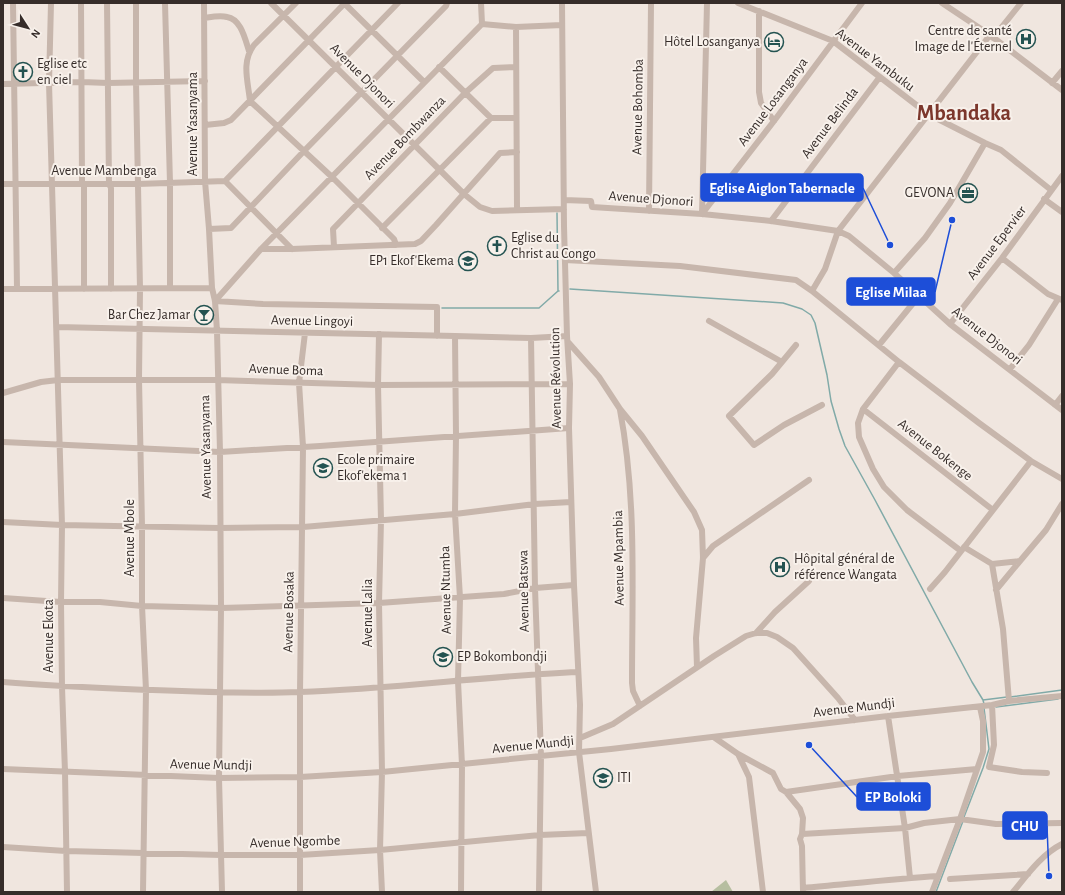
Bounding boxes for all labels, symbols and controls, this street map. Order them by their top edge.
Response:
north arrow [8,8,48,48]
place label: Centre de santé Image de l'Éternel [914,24,1012,54]
street label: Avenue Yambuku [833,26,917,94]
text: N [29,27,42,40]
hospital icon: Centre de santé Image de l'Éternel [1015,28,1037,50]
hotel icon: Hôtel Losanganya [763,31,785,53]
place label: Hôtel Losanganya [664,35,761,49]
street label: Avenue Djonori [327,41,397,111]
street label: Avenue Losanganya [735,55,811,149]
place label: Eglise etc en ciel [37,57,88,87]
street label: Avenue Bohomba [630,58,646,155]
church icon: Eglise etc en ciel [12,61,34,83]
street label: Avenue Yasanyama [186,71,200,176]
street label: Avenue Belinda [799,85,861,161]
street label: Avenue Bombwanza [362,93,449,183]
district label: Mbandaka [917,102,1012,124]
street label: Avenue Mambenga [51,164,157,178]
callout: Eglise Aiglon Tabernacle [701,174,863,201]
text: Eglise Aiglon Tabernacle [709,181,855,196]
office icon: GEVONA [957,182,979,204]
place label: GEVONA [905,186,954,200]
street label: Avenue Djonori [608,189,694,209]
street label: Avenue Epervier [965,203,1029,283]
place label: Eglise du Christ au Congo [511,231,596,261]
church icon: Eglise du Christ au Congo [486,235,508,257]
school or university icon: EP1 Ekof'Ekema [457,250,479,272]
place label: EP1 Ekof'Ekema [369,254,455,268]
callout: Eglise Milaa [847,278,935,305]
text: Eglise Milaa [855,285,927,300]
bar icon: Bar Chez Jamar [193,304,215,326]
street label: Avenue Djonori [949,304,1025,368]
place label: Bar Chez Jamar [108,308,190,322]
street label: Avenue Lingoyi [271,313,353,329]
street label: Avenue Révolution [548,327,564,429]
street label: Avenue Boma [248,362,324,378]
street label: Avenue Yasanyama [198,394,214,499]
street label: Avenue Bokenge [895,417,975,483]
place label: Ecole primaire Ekof'ekema 1 [337,453,415,483]
school or university icon: Ecole primaire Ekof'ekema 1 [312,457,334,479]
street label: Avenue Mbole [123,499,137,577]
street label: Avenue Mpambia [611,509,627,606]
street label: Avenue Ntumba [438,545,454,635]
street label: Avenue Batswa [516,549,532,632]
place label: Hôpital général de référence Wangata [794,552,898,582]
hospital icon: Hôpital général de référence Wangata [769,556,791,578]
street label: Avenue Bosaka [281,571,297,653]
street label: Avenue Lalia [361,578,375,647]
street label: Avenue Ekota [42,599,56,673]
school or university icon: EP Bokombondji [432,646,454,668]
place label: EP Bokombondji [457,650,547,664]
street label: Avenue Mundji [812,696,896,720]
street label: Avenue Mundji [491,734,575,756]
street label: Avenue Mundji [170,757,252,773]
school or university icon: ITI [592,767,614,789]
place label: ITI [617,771,631,785]
callout: EP Boloki [857,783,930,810]
text: EP Boloki [865,790,921,805]
callout: CHU [1003,812,1047,839]
text: CHU [1011,819,1039,834]
street label: Avenue Ngombe [249,833,341,851]

